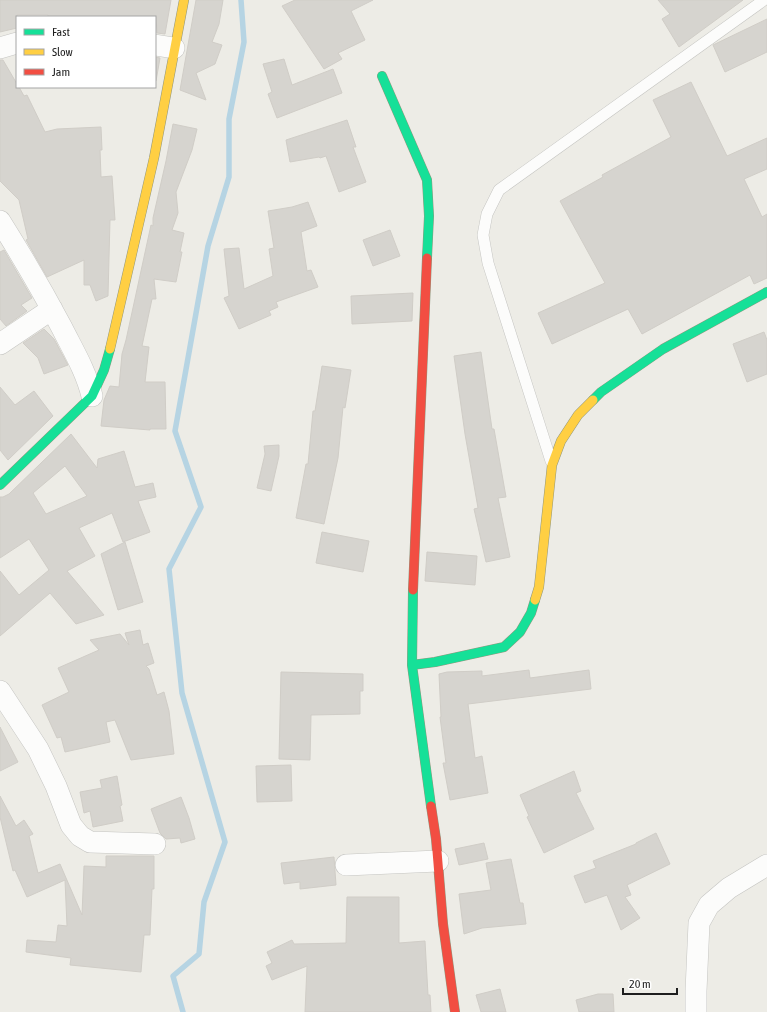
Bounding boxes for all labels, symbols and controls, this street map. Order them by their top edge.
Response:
legend [16,16,156,88]
text: Fast [52,25,70,39]
text: Slow [52,45,73,59]
text: Jam [52,65,70,79]
scale bar [623,970,677,996]
text: 20 m [629,977,651,991]

